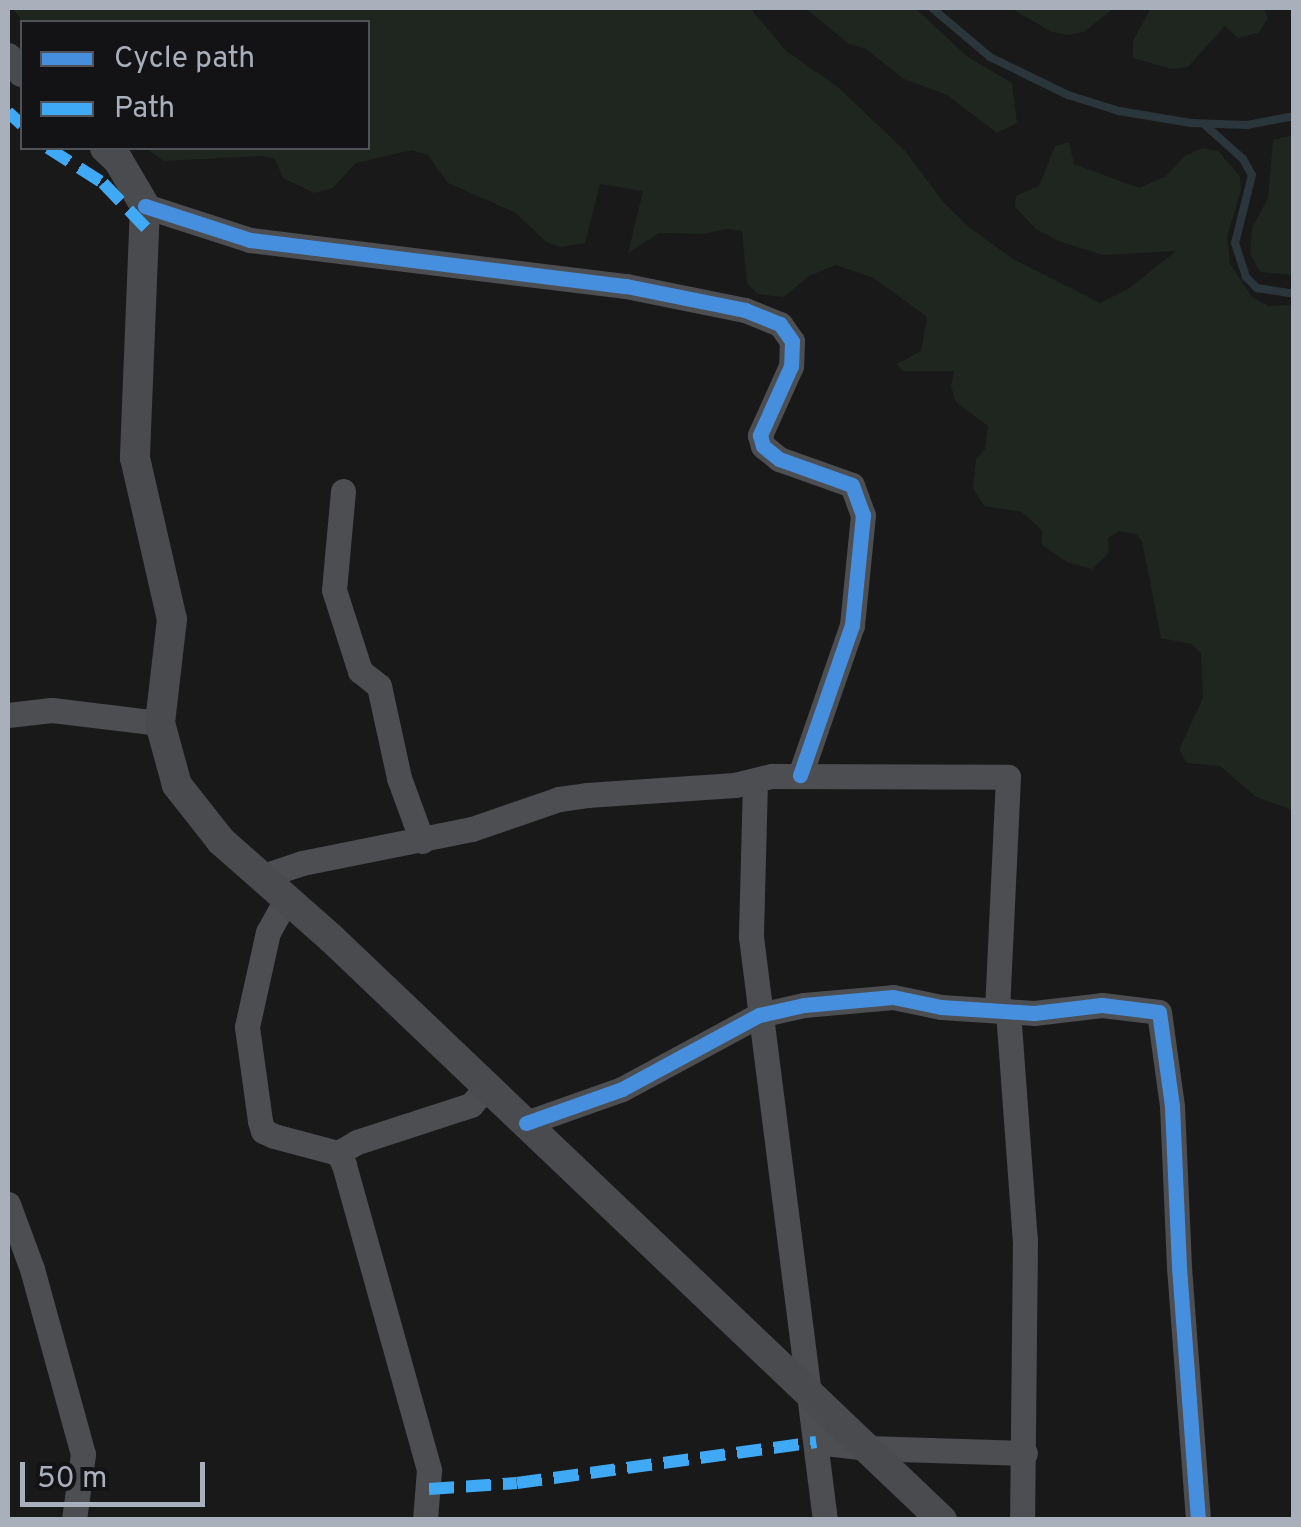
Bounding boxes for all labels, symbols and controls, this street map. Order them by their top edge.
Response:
legend [20,20,370,150]
text: Cycle path [114,41,255,78]
text: Path [114,91,175,128]
scale bar [25,1442,210,1504]
text: 50 m [37,1461,107,1498]

